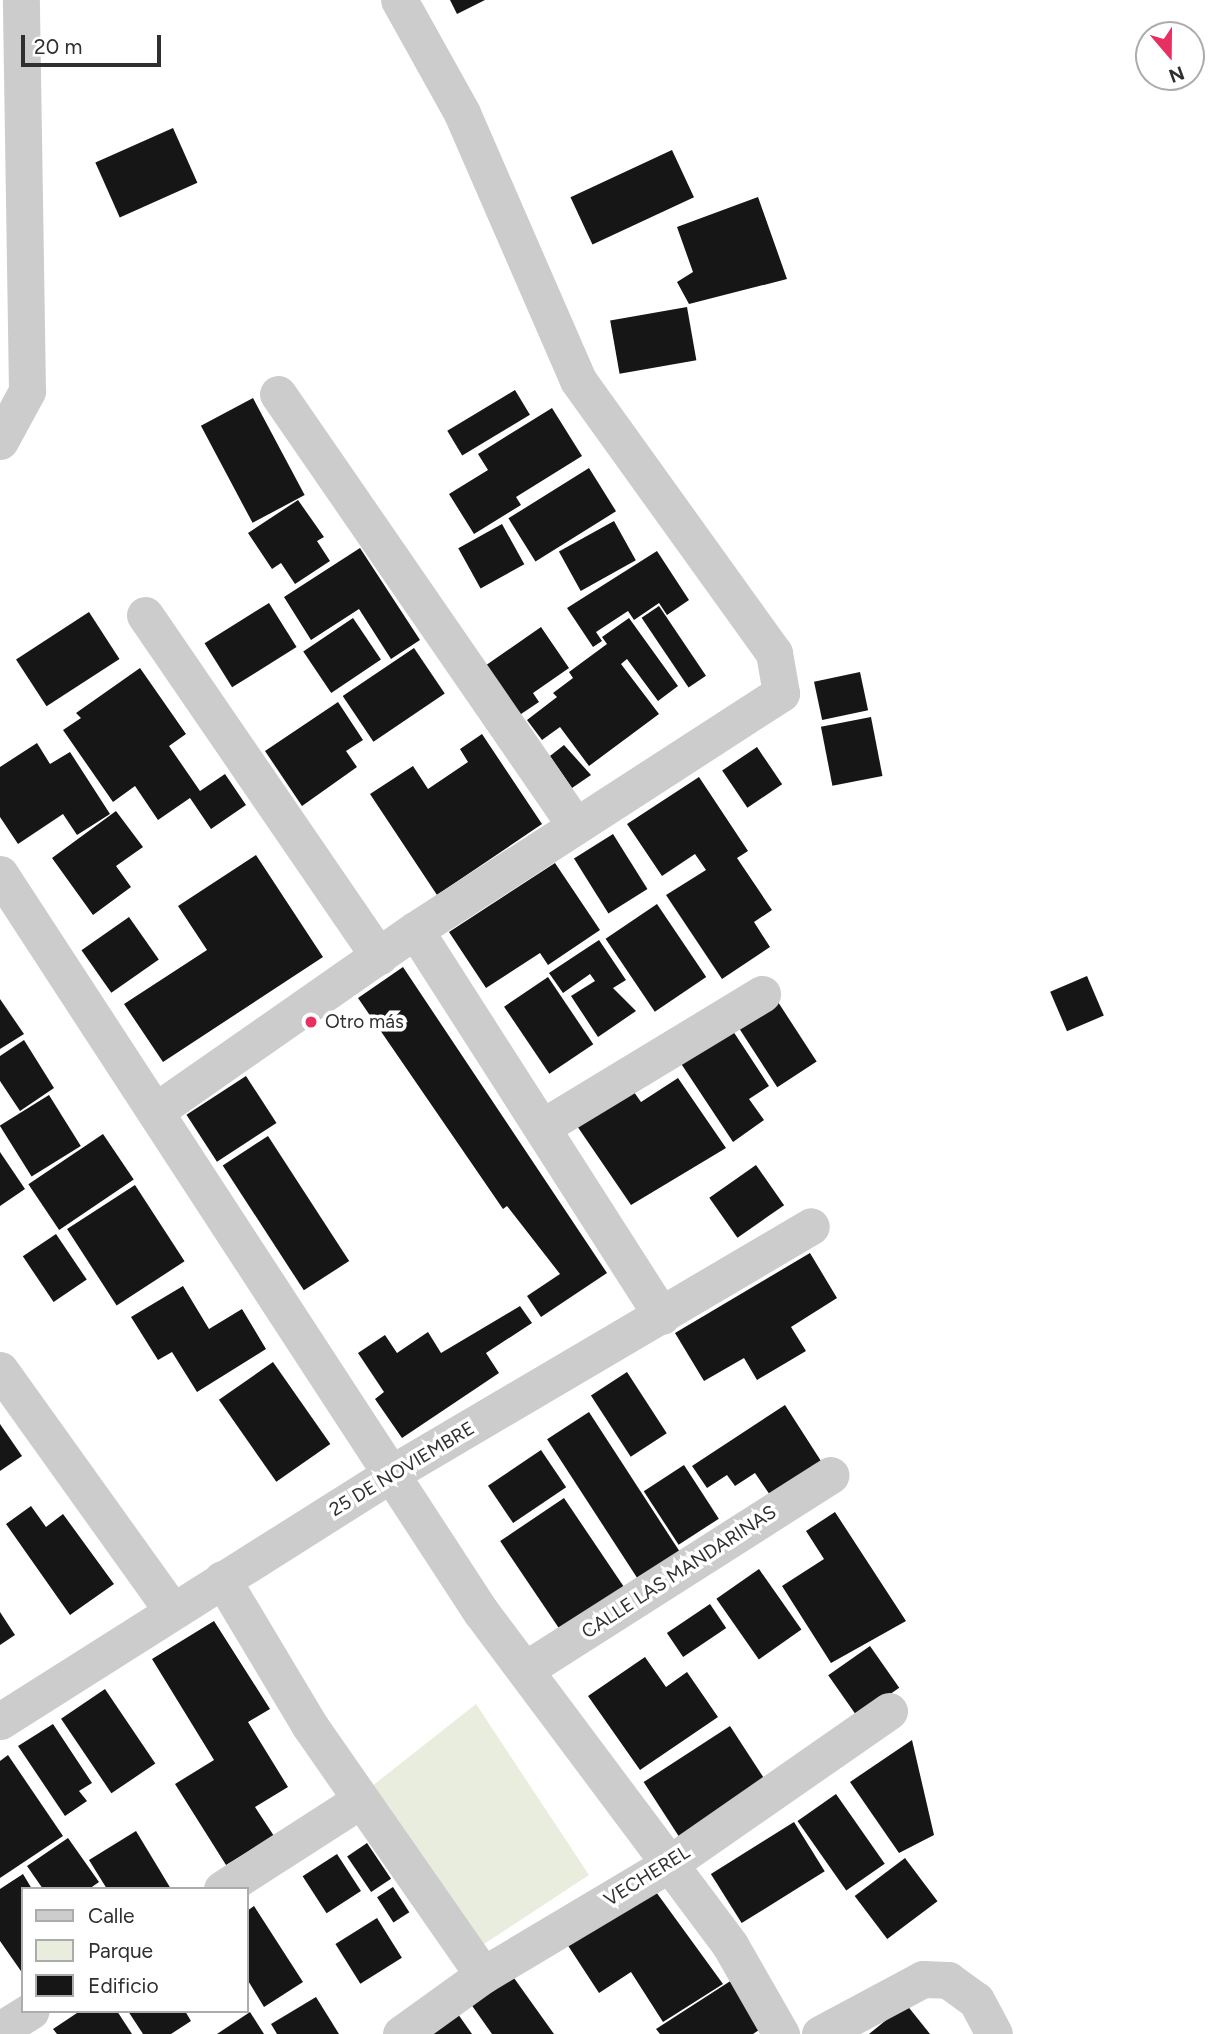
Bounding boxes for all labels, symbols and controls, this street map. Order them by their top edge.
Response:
scale bar [24,21,164,65]
north arrow [1135,21,1205,91]
text: 20 m [34,34,82,59]
text: N [1166,61,1188,88]
place label: Otro más [325,1011,404,1033]
marker: Otro más [303,1014,319,1030]
street label: 25 DE NOVIEMBRE [325,1417,479,1521]
street label: CALLE LAS MANDARINAS [578,1501,780,1643]
street label: VECHEREL [600,1841,694,1911]
legend [21,1887,248,2013]
text: Calle [88,1903,135,1928]
text: Parque [88,1938,153,1963]
text: Edificio [88,1973,159,1998]

